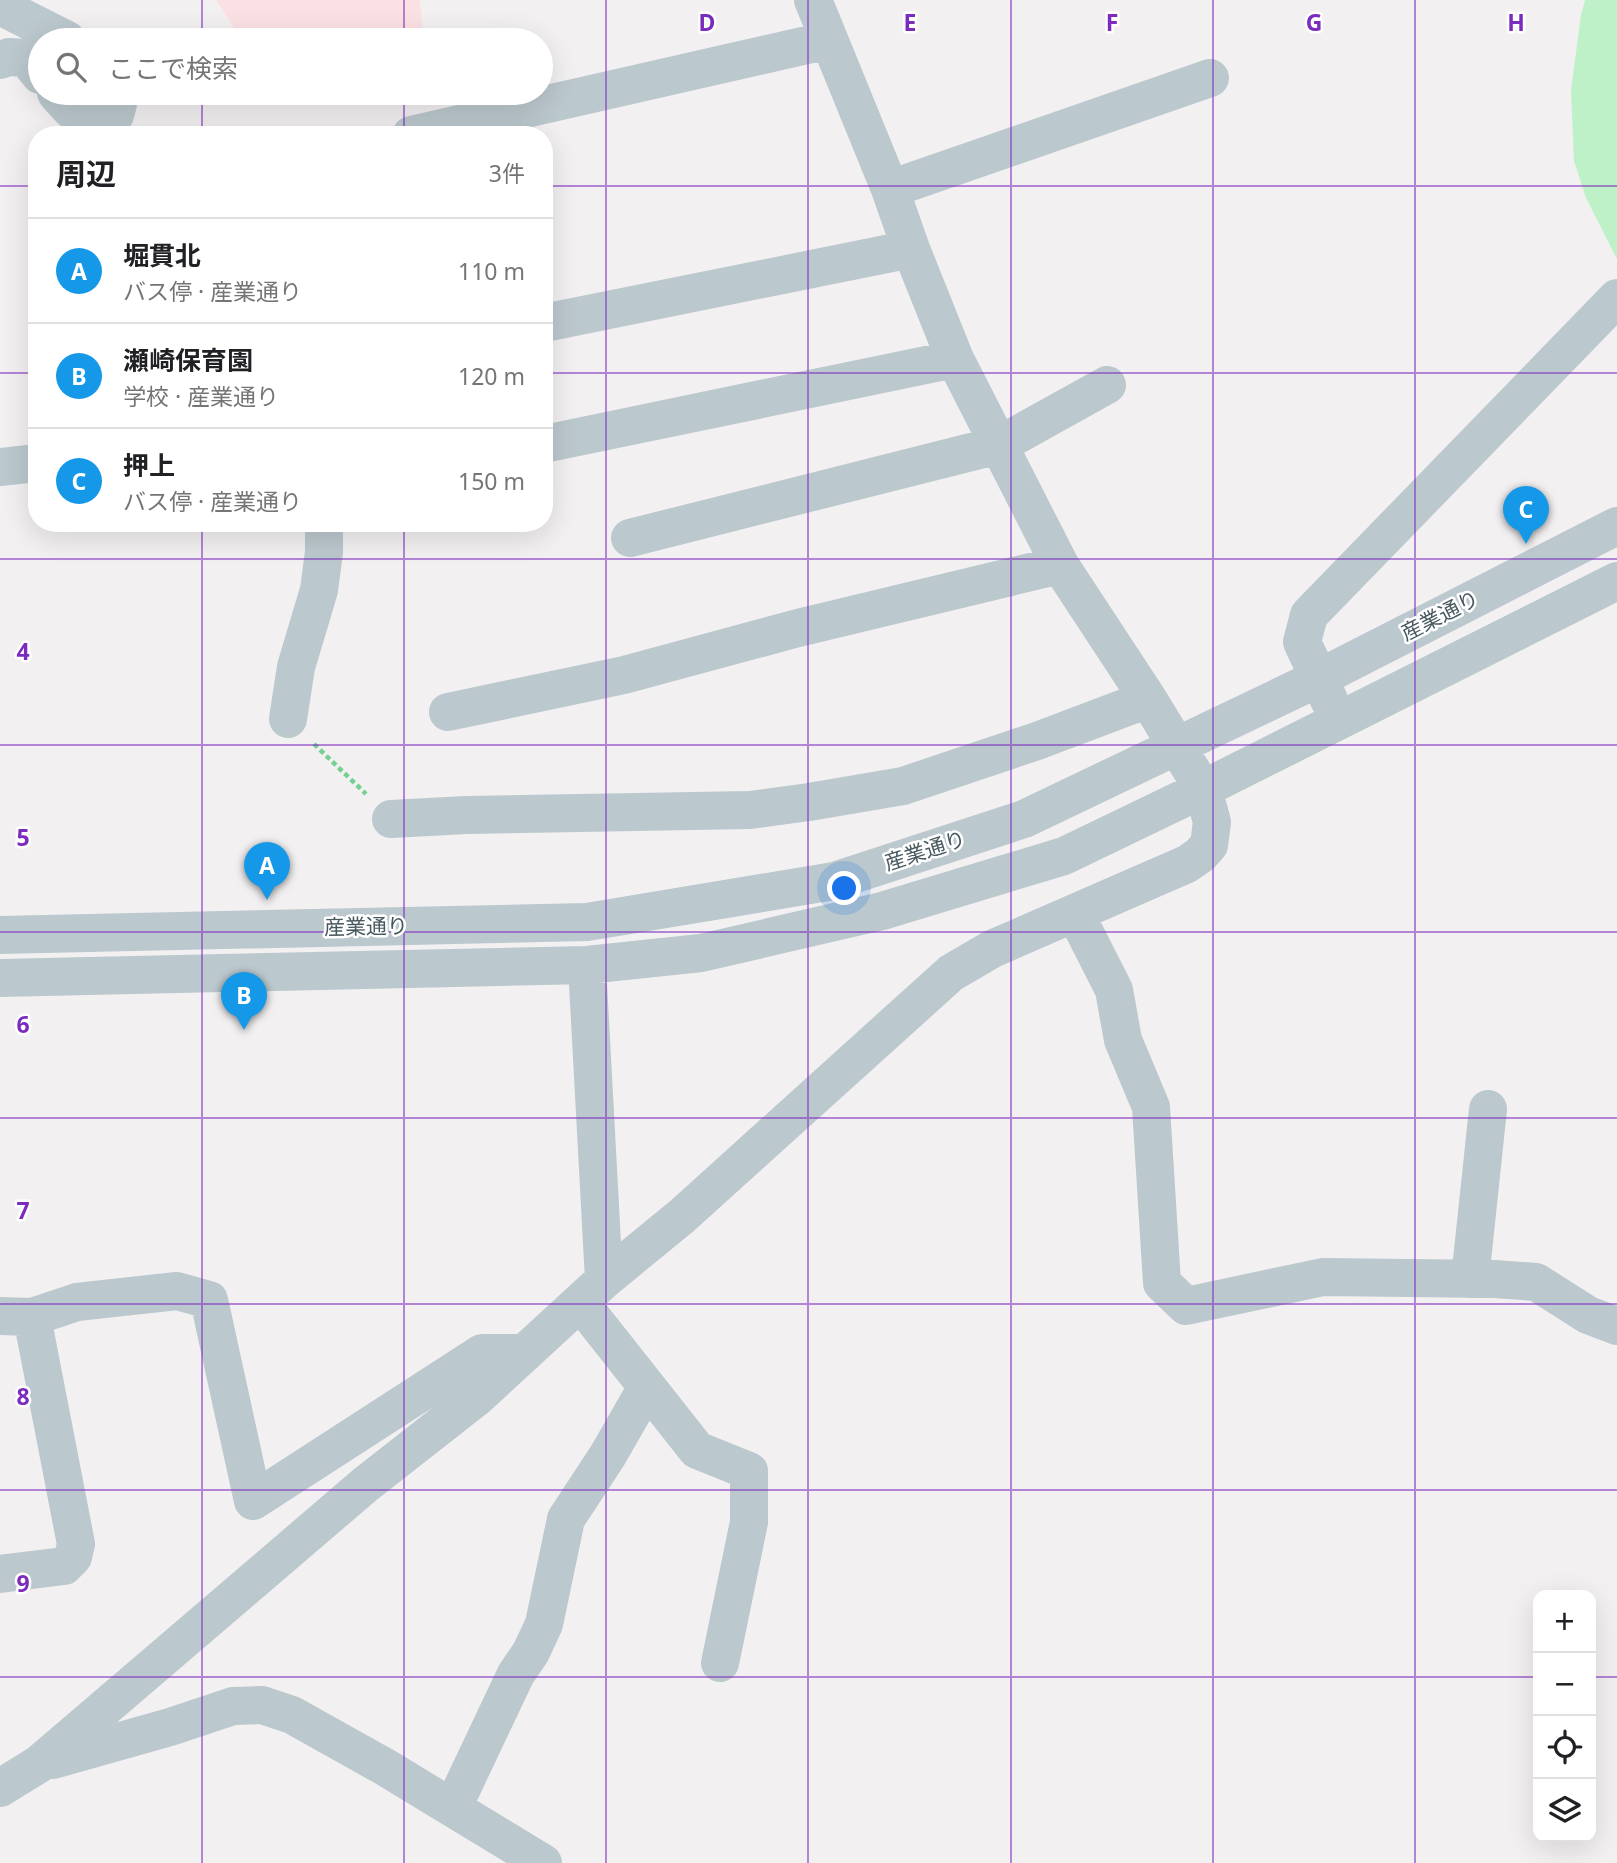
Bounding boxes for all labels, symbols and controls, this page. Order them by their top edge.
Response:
text: D [699,6,715,38]
text: E [904,6,916,38]
text: F [1106,6,1118,38]
text: G [1306,6,1322,38]
text: H [1507,6,1525,38]
search box [28,28,553,105]
icon: search [52,48,90,86]
text: ここで検索 [108,50,238,86]
text: 周辺 [56,153,116,194]
text: 3件 [489,157,525,189]
text: 堀貫北 [123,237,201,273]
text: A [71,255,87,287]
text: 110 m [458,255,525,287]
text: バス停 · 産業通り [123,275,302,307]
text: 瀬崎保育園 [123,342,253,378]
text: B [71,360,87,392]
text: 120 m [458,360,525,392]
text: 学校 · 産業通り [123,380,279,412]
text: 押上 [123,447,175,483]
text: C [72,465,86,497]
text: 150 m [458,465,525,497]
text: バス停 · 産業通り [123,485,302,517]
pin: C [1503,486,1549,544]
street label: 産業通り [1396,584,1483,647]
text: 4 [16,635,30,667]
text: 5 [16,821,30,853]
street label: 産業通り [880,824,969,876]
pin: A [244,842,290,900]
your location [827,871,861,905]
street label: 産業通り [324,911,408,941]
pin: B [221,972,267,1030]
text: 6 [16,1008,30,1040]
text: 7 [16,1194,30,1226]
text: 8 [16,1380,30,1412]
text: 9 [16,1567,30,1599]
map controls [1533,1590,1596,1842]
button: + [1533,1590,1596,1653]
button: − [1533,1653,1596,1716]
button: locate [1533,1716,1596,1779]
button: layers [1533,1779,1596,1842]

